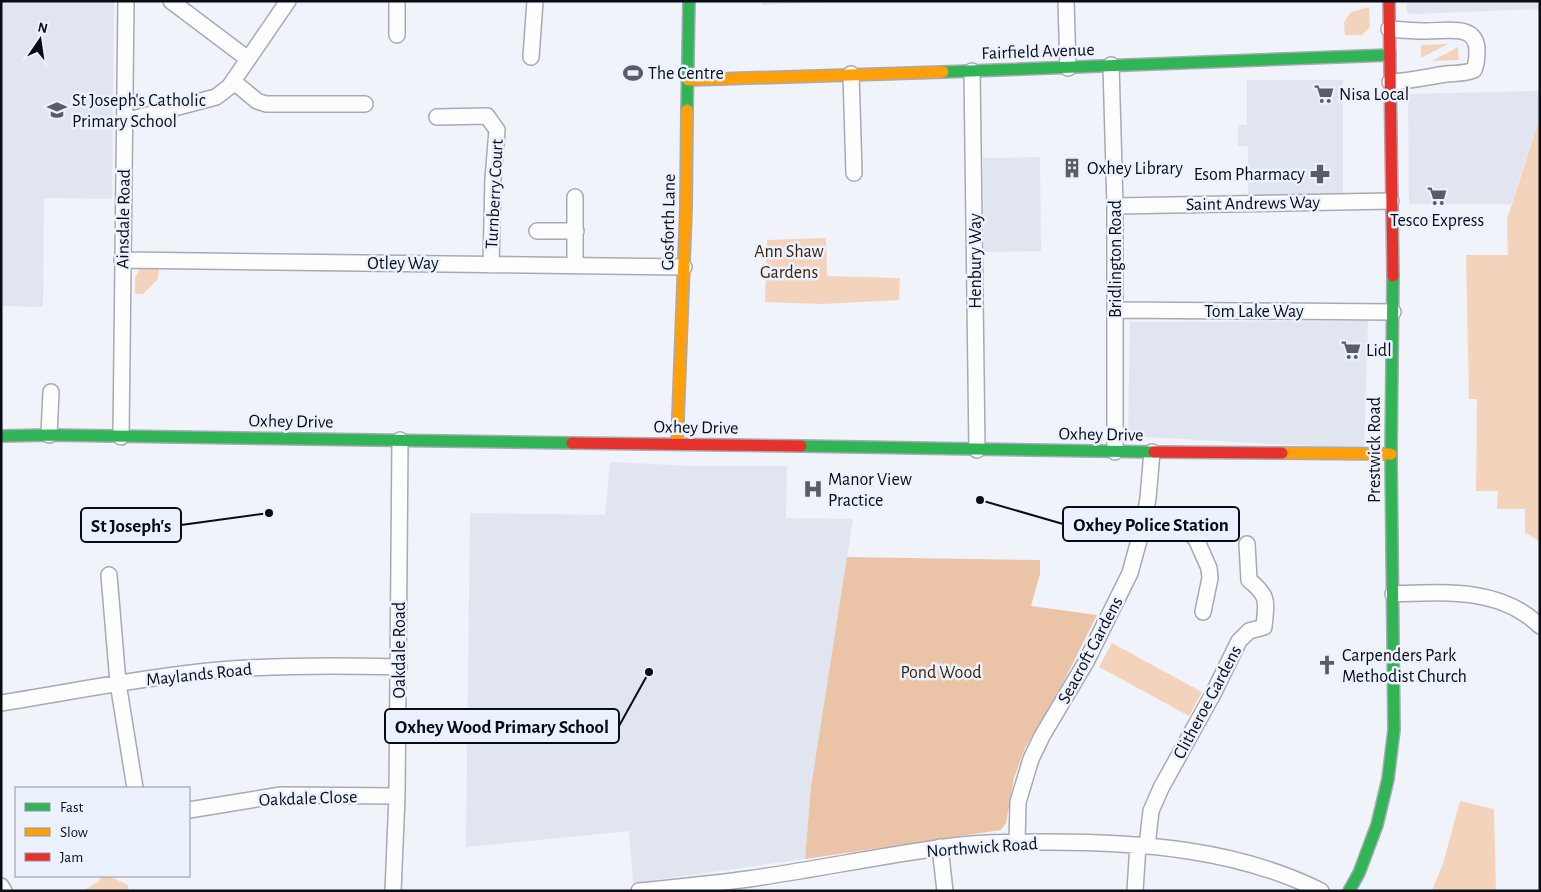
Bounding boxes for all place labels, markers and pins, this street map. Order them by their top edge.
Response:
sports icon: The Centre [622,62,644,84]
place label: The Centre [648,65,724,83]
supermarket icon: Nisa Local [1313,83,1335,105]
place label: Nisa Local [1339,86,1409,104]
place label: St Joseph's Catholic Primary School [72,92,206,131]
school or university icon: St Joseph's Catholic Primary School [46,99,68,121]
building icon: Oxhey Library [1061,157,1083,179]
place label: Oxhey Library [1087,160,1183,178]
pharmacy icon: Esom Pharmacy [1309,163,1331,185]
place label: Esom Pharmacy [1194,166,1305,184]
supermarket icon: Tesco Express [1426,185,1448,207]
place label: Tesco Express [1390,212,1484,230]
supermarket icon: Lidl [1340,339,1362,361]
place label: Lidl [1366,342,1392,360]
place label: Manor View Practice [828,471,912,510]
hospital icon: Manor View Practice [802,478,824,500]
callout: Oxhey Police Station [1063,507,1239,541]
callout: St Joseph's [81,508,181,542]
place label: Carpenders Park Methodist Church [1342,647,1467,686]
church icon: Carpenders Park Methodist Church [1316,654,1338,676]
callout: Oxhey Wood Primary School [385,709,619,743]

